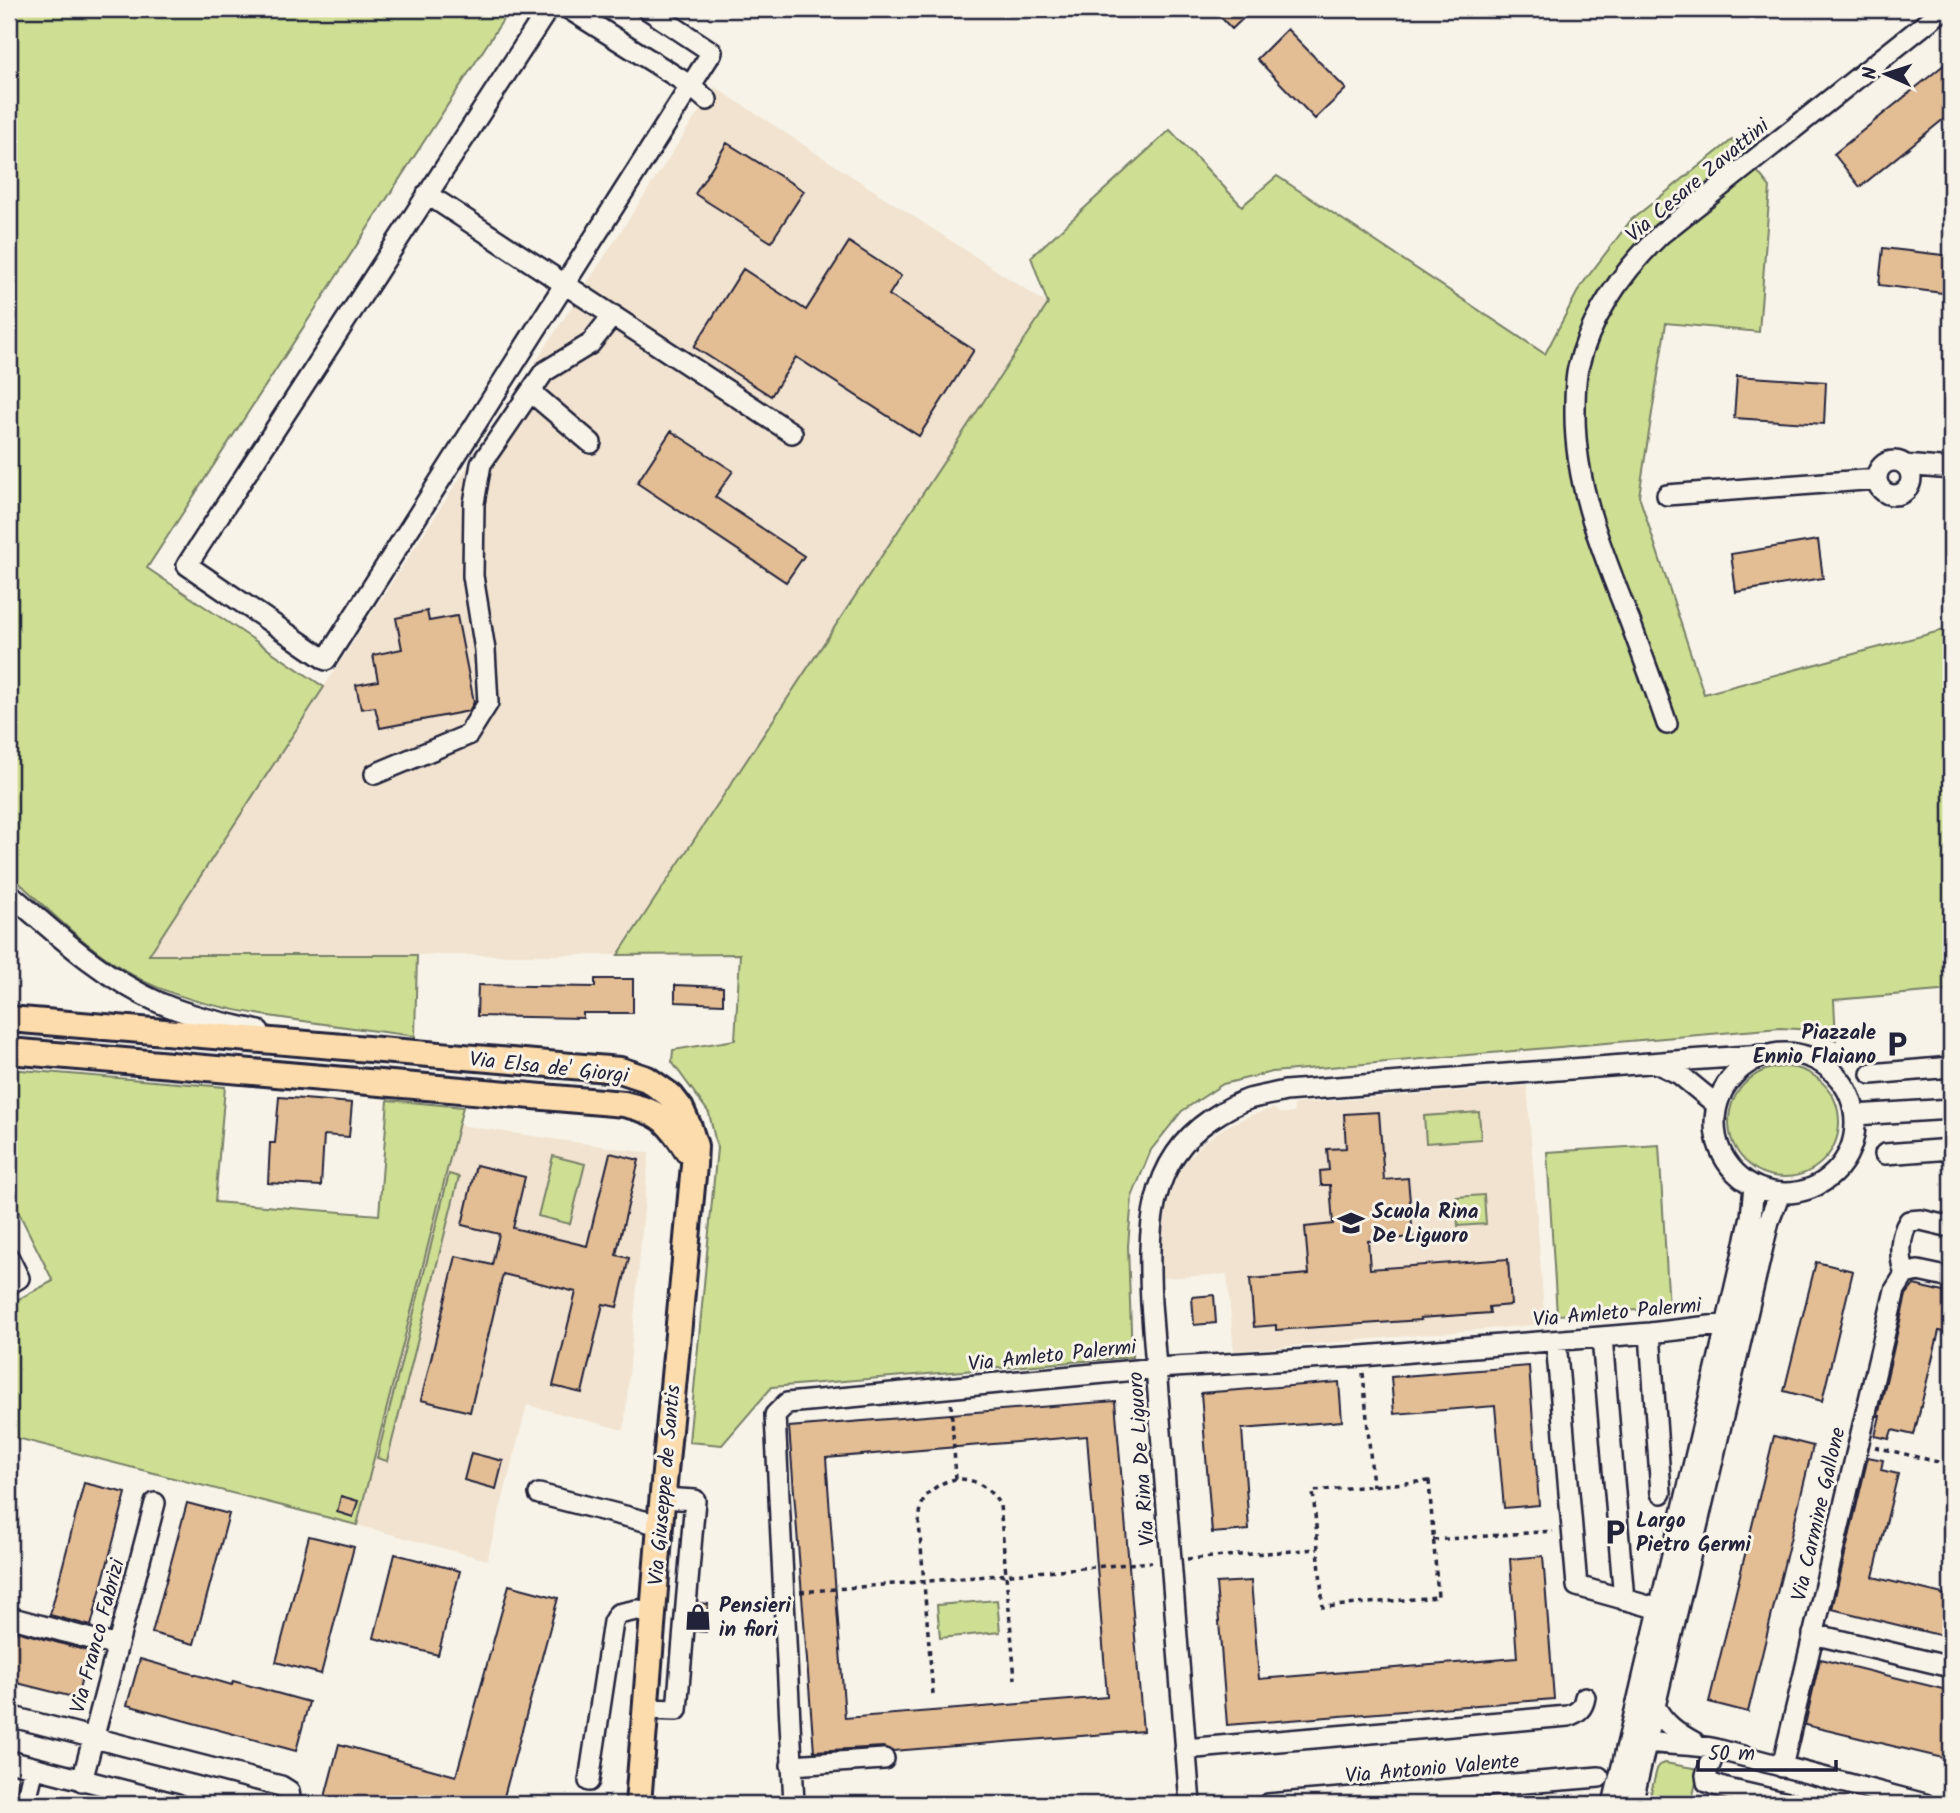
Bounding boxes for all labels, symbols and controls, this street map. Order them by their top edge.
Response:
north arrow [1852,38,1922,108]
text: N [1856,66,1886,80]
street label: Via Cesare Zavattini [1619,110,1778,251]
place label: Piazzale Ennio Flaiano [1753,1017,1876,1074]
parking icon: Piazzale Ennio Flaiano [1882,1029,1912,1059]
street label: Via Elsa de' Giorgi [468,1044,631,1093]
place label: Scuola Rina De Liguoro [1372,1196,1479,1253]
school or university icon: Scuola Rina De Liguoro [1336,1208,1366,1238]
street label: Via Amleto Palermi [1531,1290,1704,1337]
street label: Via Amleto Palermi [966,1331,1139,1382]
street label: Via Rina De Liguoro [1120,1370,1165,1547]
street label: Via Giuseppe de Santis [640,1383,691,1587]
street label: Via Carmine Gallone [1783,1424,1856,1605]
place label: Largo Pietro Germi [1636,1505,1752,1562]
parking icon: Largo Pietro Germi [1600,1517,1630,1547]
street label: Via Franco Fabrizi [62,1554,135,1717]
place label: Pensieri in fiori [719,1590,792,1647]
shop icon: Pensieri in fiori [683,1602,713,1632]
scale bar [1698,1729,1836,1773]
text: 50 m [1708,1738,1755,1771]
street label: Via Antonio Valente [1344,1745,1521,1794]

